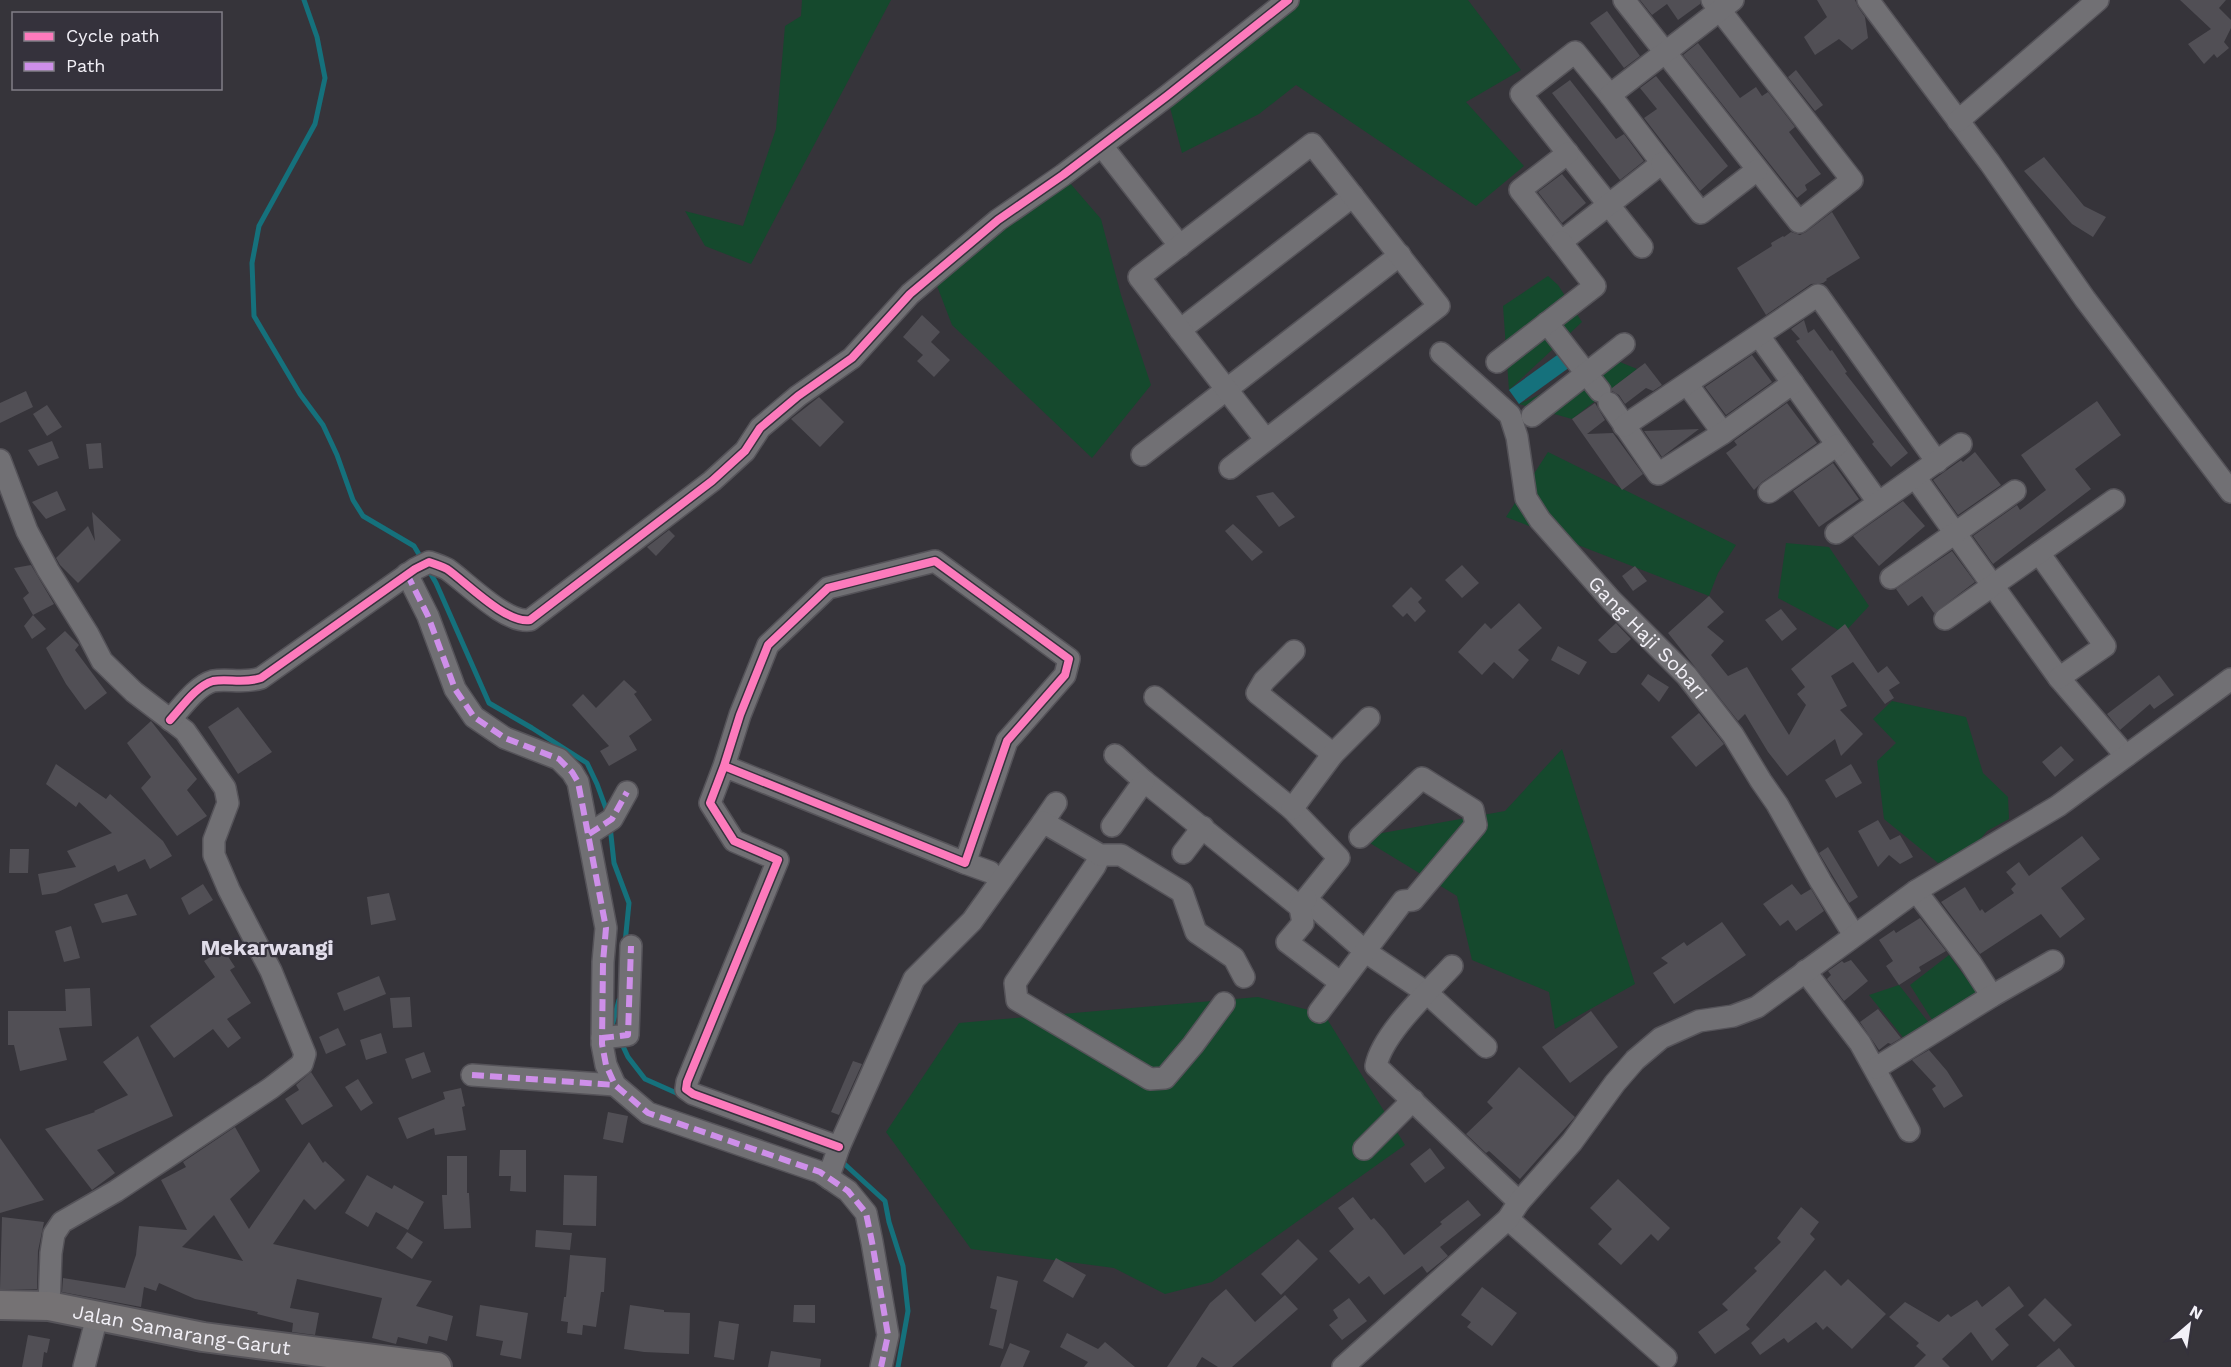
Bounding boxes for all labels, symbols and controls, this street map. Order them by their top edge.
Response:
legend [12,12,222,90]
text: Cycle path [66,25,160,46]
text: Path [66,55,106,76]
street label: Gang Haji Sobari [1583,571,1712,704]
district label: Mekarwangi [200,935,334,960]
north arrow [2159,1295,2219,1355]
street label: Jalan Samarang-Garut [71,1299,293,1360]
text: N [2186,1301,2206,1324]

